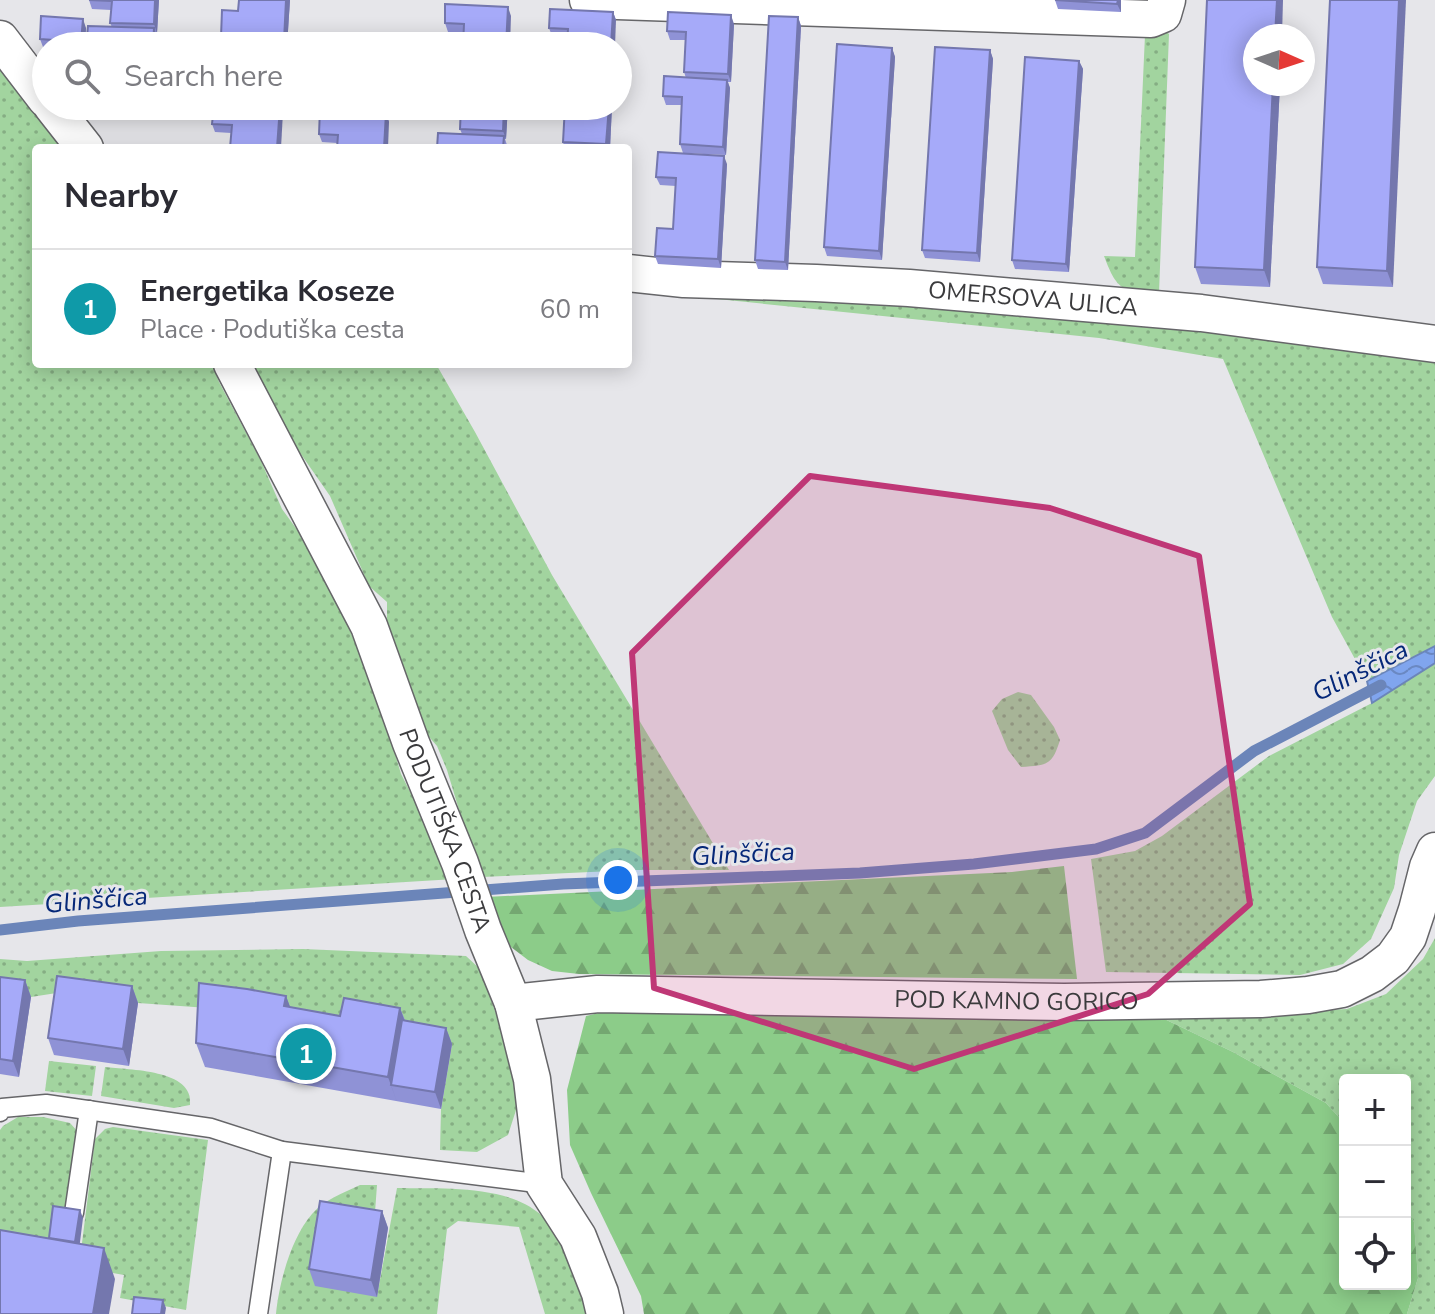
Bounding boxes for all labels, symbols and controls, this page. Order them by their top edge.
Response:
north arrow [1243,24,1315,96]
search box [32,32,632,120]
icon: search [60,54,104,98]
text: Search here [124,56,283,97]
text: Nearby [64,173,178,219]
text: Energetika Koseze [140,271,395,312]
street label: OMERSOVA ULICA [927,274,1140,324]
text: 1 [82,292,98,327]
text: 60 m [540,292,600,327]
text: Place · Podutiška cesta [140,312,405,347]
water label: Glinščica [1306,632,1414,710]
street label: PODUTIŠKA CESTA [391,724,499,937]
water label: Glinščica [690,834,796,874]
your location [598,860,638,900]
water label: Glinščica [43,878,149,922]
street label: POD KAMNO GORICO [894,983,1139,1018]
pin: 1 [280,1024,332,1084]
map controls [1339,1074,1411,1290]
button: + [1339,1074,1411,1146]
button: − [1339,1146,1411,1218]
button: locate [1339,1218,1411,1290]

